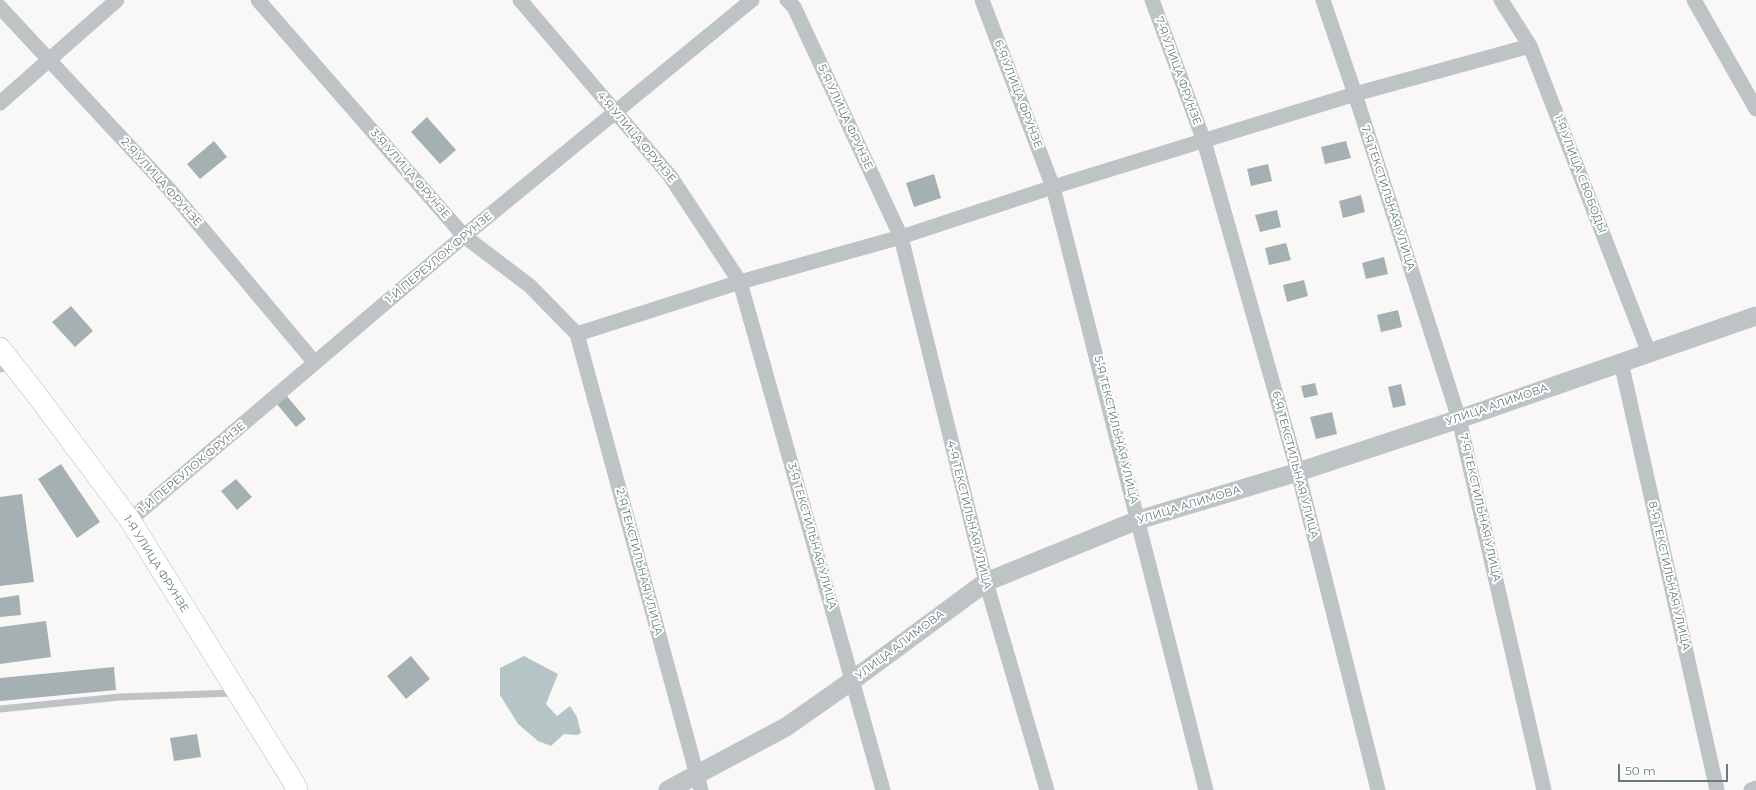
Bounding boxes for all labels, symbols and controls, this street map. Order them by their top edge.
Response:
street label: 7-Я УЛИЦА ФРУНЗЕ [1152,15,1204,127]
street label: 6-Я УЛИЦА ФРУНЗЕ [991,38,1045,150]
street label: 5-Я УЛИЦА ФРУНЗЕ [815,62,875,172]
street label: 4-Я УЛИЦА ФРУНЗЕ [594,89,678,185]
street label: 1-Я УЛИЦА СВОБОДЫ [1551,113,1609,235]
street label: 7-Я ТЕКСТИЛЬНАЯ УЛИЦА [1358,124,1418,272]
street label: 3-Я УЛИЦА ФРУНЗЕ [368,127,452,221]
street label: 2-Я УЛИЦА ФРУНЗЕ [118,135,204,229]
street label: 1-Й ПЕРЕУЛОК ФРУНЗЕ [383,210,495,306]
street label: 5-Я ТЕКСТИЛЬНАЯ УЛИЦА [1091,355,1141,505]
street label: УЛИЦА АЛИМОВА [1444,381,1550,429]
street label: 6-Я ТЕКСТИЛЬНАЯ УЛИЦА [1269,390,1321,540]
street label: 1-Й ПЕРЕУЛОК ФРУНЗЕ [136,420,248,516]
street label: 7-Я ТЕКСТИЛЬНАЯ УЛИЦА [1457,433,1503,583]
street label: 4-Я ТЕКСТИЛЬНАЯ УЛИЦА [944,439,994,591]
street label: 3-Я ТЕКСТИЛЬНАЯ УЛИЦА [785,461,839,611]
street label: УЛИЦА АЛИМОВА [1136,483,1242,527]
street label: 2-Я ТЕКСТИЛЬНАЯ УЛИЦА [613,487,665,637]
street label: 8-Я ТЕКСТИЛЬНАЯ УЛИЦА [1645,500,1693,652]
street label: 1-Я УЛИЦА ФРУНЗЕ [121,513,191,615]
street label: УЛИЦА АЛИМОВА [853,607,947,683]
scale bar [1620,756,1730,782]
text: 50 m [1625,763,1656,778]

